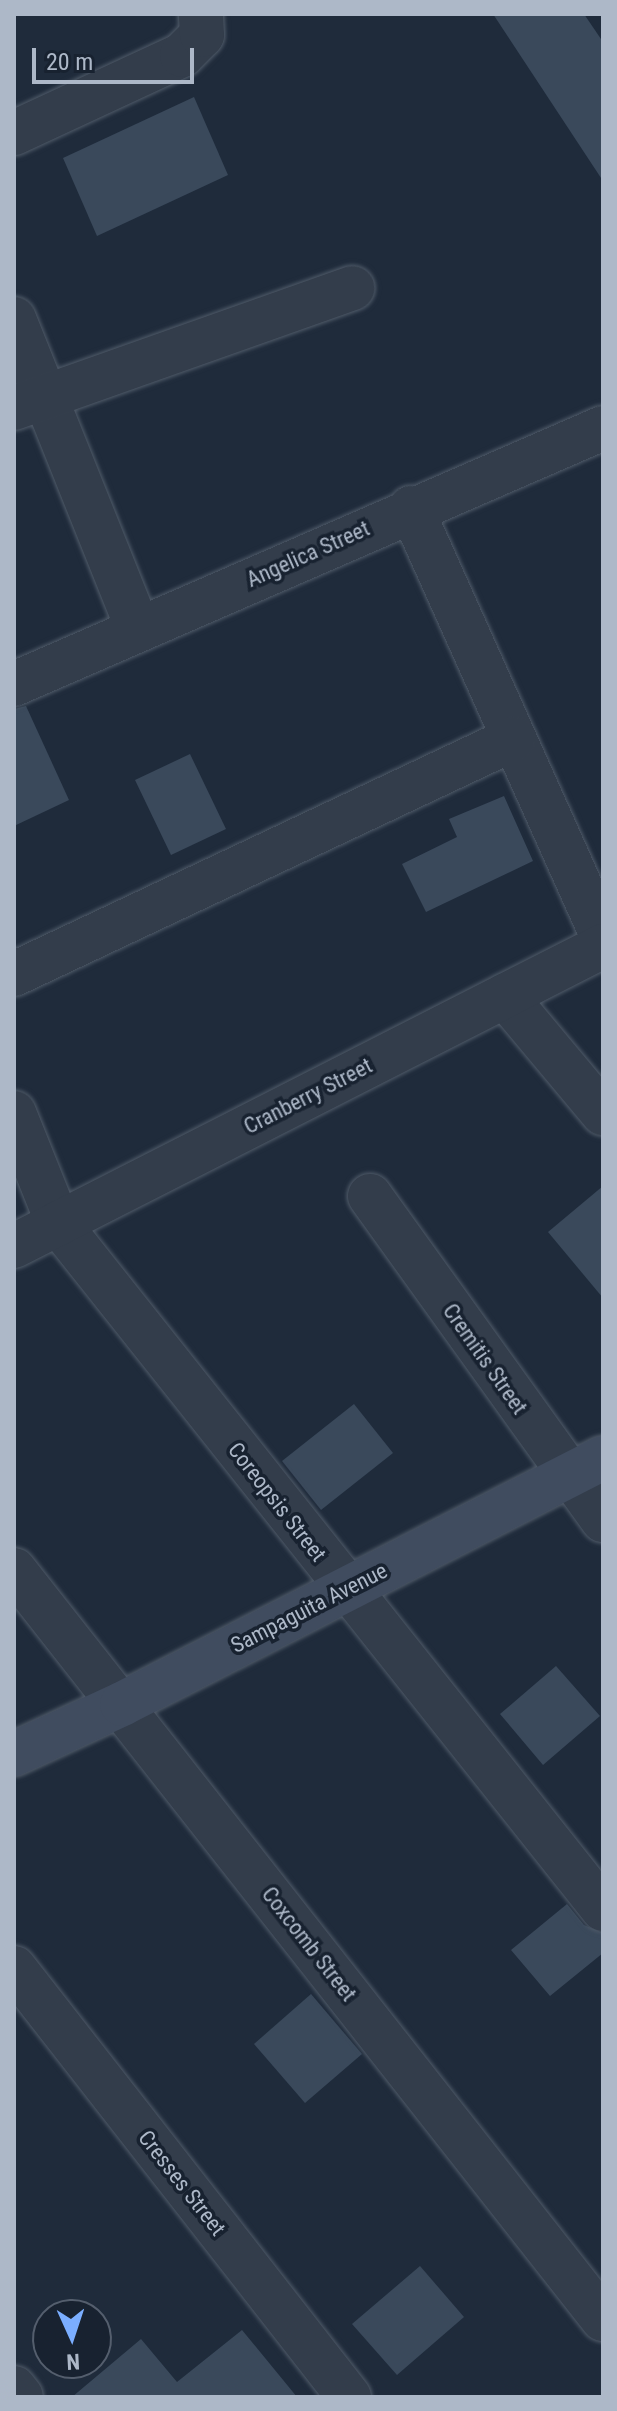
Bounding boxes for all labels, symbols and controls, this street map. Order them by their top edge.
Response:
scale bar [36,32,198,82]
text: 20 m [46,48,93,76]
street label: Angelica Street [242,515,374,593]
street label: Cranberry Street [239,1052,377,1140]
street label: Cremitis Street [437,1299,533,1419]
street label: Coreopsis Street [222,1437,332,1567]
street label: Sampaguita Avenue [226,1557,392,1659]
street label: Coxcomb Street [256,1882,362,2006]
street label: Cresses Street [133,2125,231,2241]
north arrow [32,2299,112,2379]
text: N [66,2349,81,2374]

